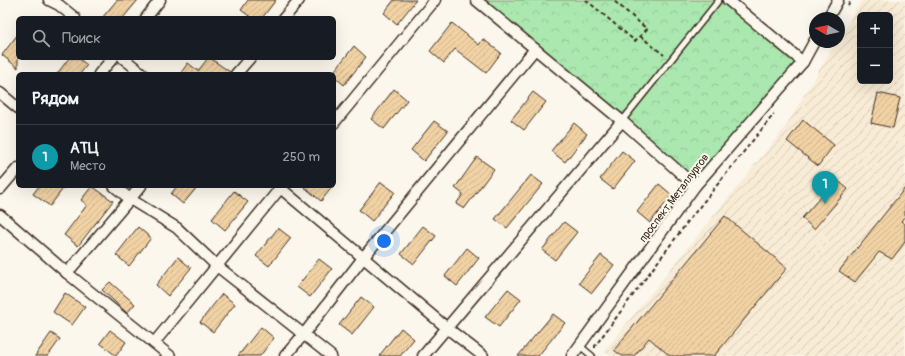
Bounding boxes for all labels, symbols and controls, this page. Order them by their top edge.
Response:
north arrow [809,12,845,48]
map controls [857,12,893,84]
button: + [857,12,893,48]
search box [16,16,336,60]
icon: search [30,27,52,49]
text: Поиск [62,29,101,48]
button: − [857,48,893,84]
text: Рядом [32,88,79,109]
text: АТЦ [70,139,99,158]
text: 1 [42,149,48,165]
text: 250 m [282,149,320,165]
street label: проспект Металлургов [636,151,712,245]
text: Место [70,158,106,174]
pin: 1 [812,171,838,204]
your location [374,231,394,251]

